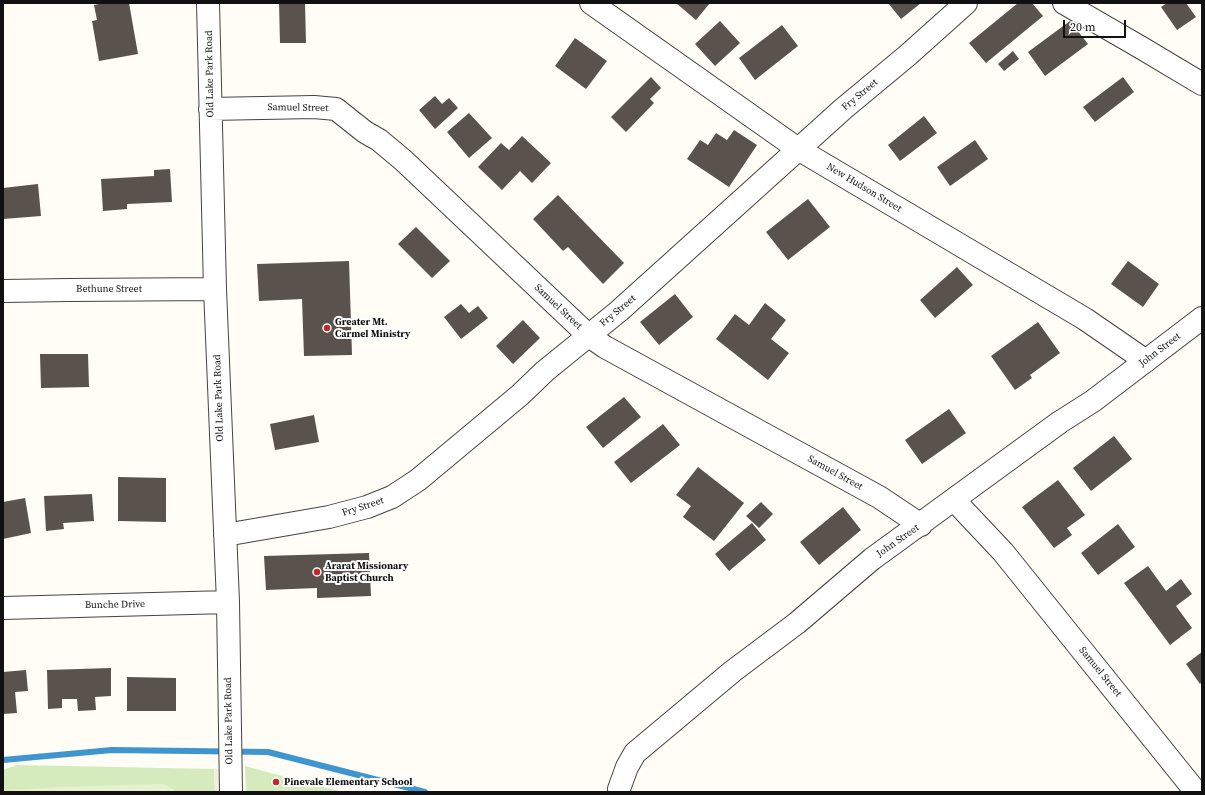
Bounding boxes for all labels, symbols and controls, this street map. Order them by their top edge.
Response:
scale bar [1065,12,1128,38]
text: 20 m [1070,19,1096,35]
street label: Old Lake Park Road [203,30,217,118]
street label: Fry Street [840,77,880,113]
street label: Samuel Street [267,101,329,115]
street label: New Hudson Street [824,161,904,215]
street label: Samuel Street [532,282,584,332]
street label: Bethune Street [76,283,142,295]
street label: Fry Street [598,293,638,329]
place label: Greater Mt. Carmel Ministry [335,316,410,340]
marker: Greater Mt. Carmel Ministry [322,323,332,333]
street label: John Street [1137,330,1183,370]
street label: Old Lake Park Road [211,354,227,442]
street label: Samuel Street [805,453,865,493]
street label: Fry Street [341,495,385,519]
street label: John Street [874,522,922,560]
place label: Ararat Missionary Baptist Church [325,560,408,584]
marker: Ararat Missionary Baptist Church [312,567,322,577]
street label: Bunche Drive [85,598,145,612]
street label: Samuel Street [1076,645,1124,699]
street label: Old Lake Park Road [222,677,236,765]
place label: Pinevale Elementary School [284,776,413,788]
marker: Pinevale Elementary School [271,777,281,787]

